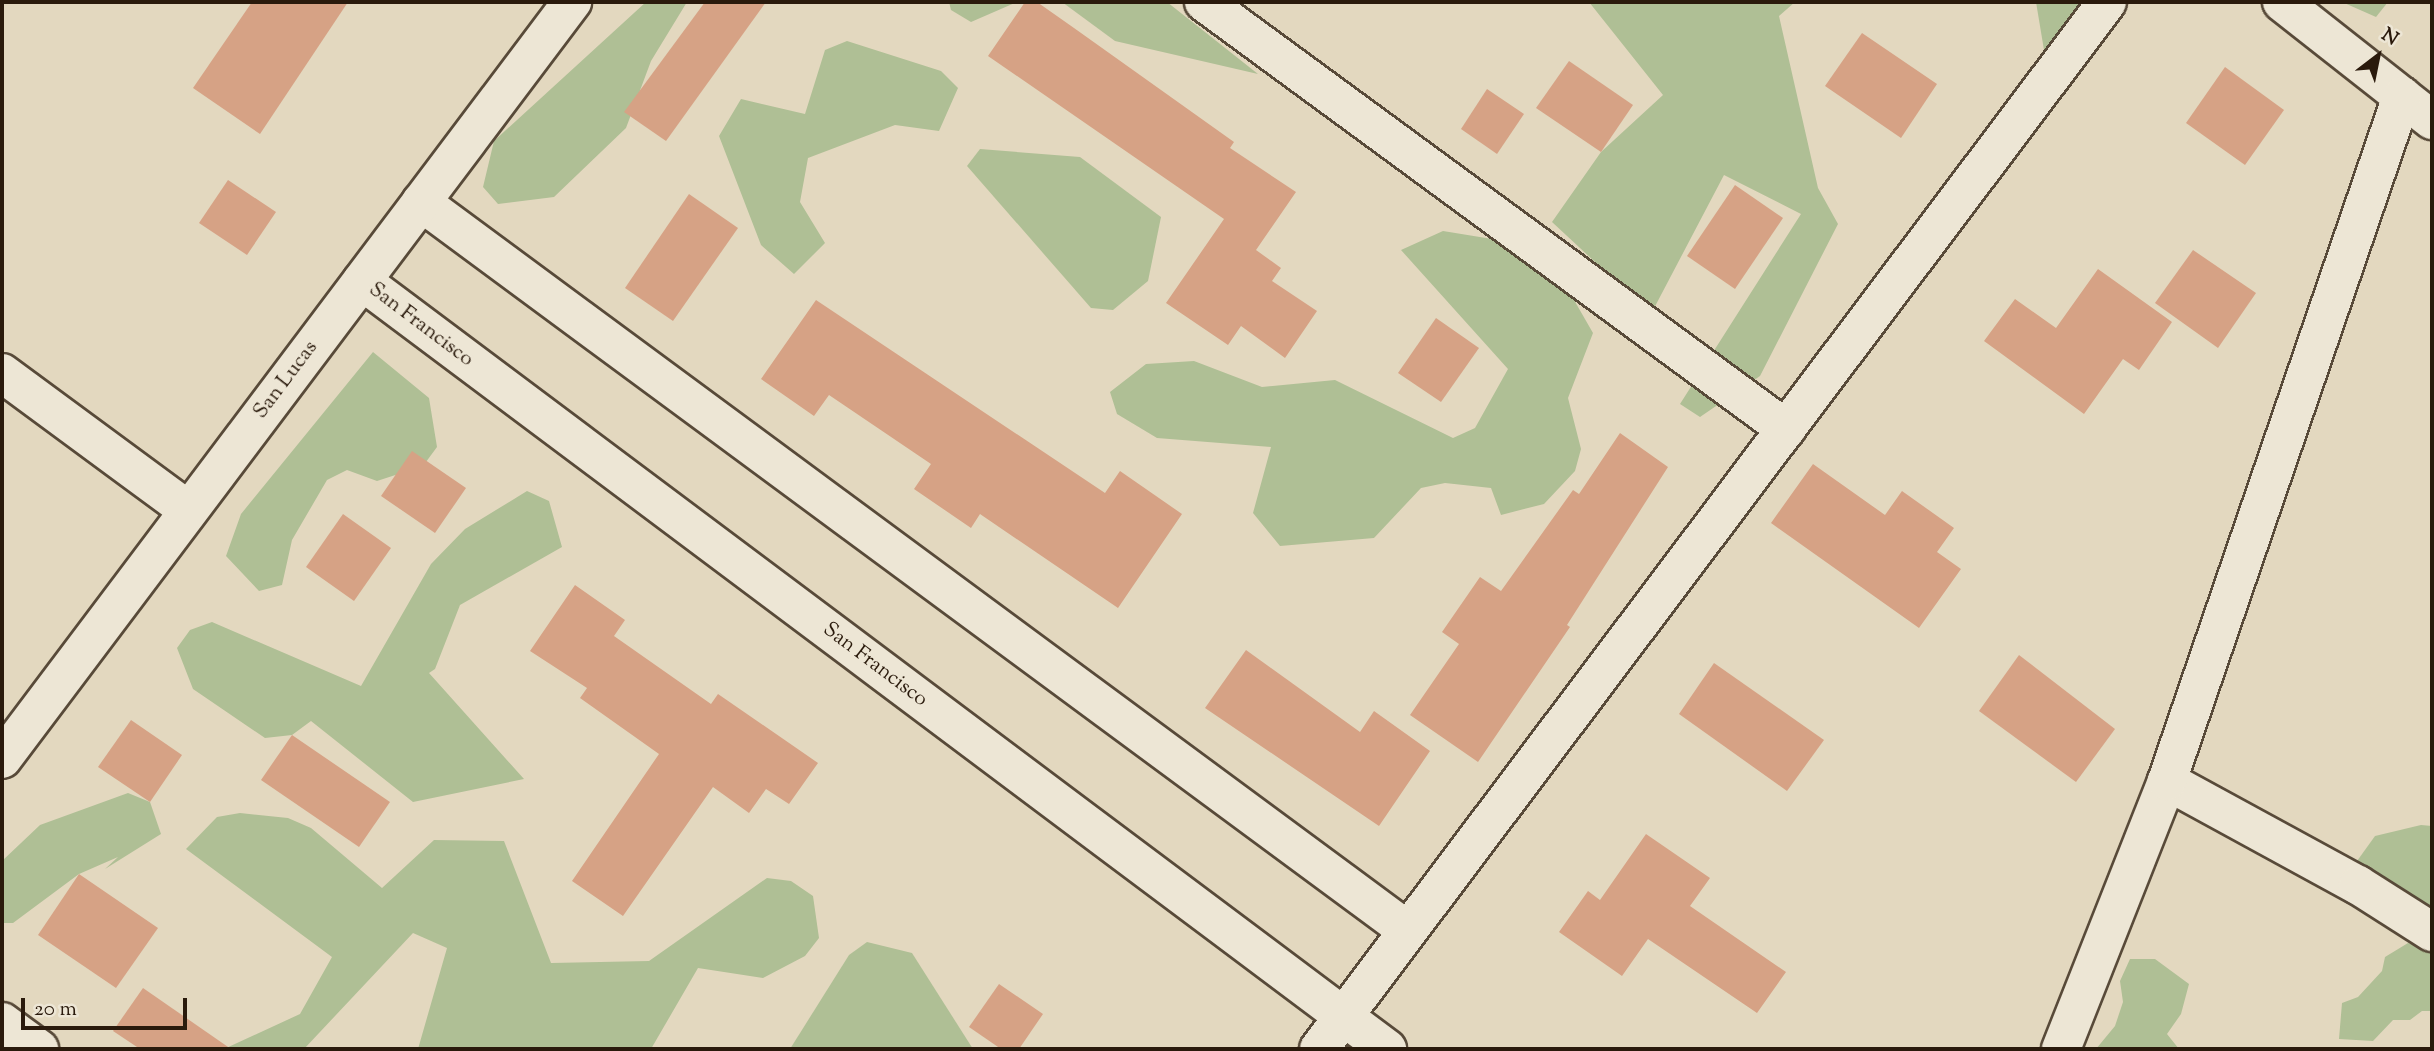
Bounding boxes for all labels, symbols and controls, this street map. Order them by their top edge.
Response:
north arrow [2343,21,2413,91]
text: N [2376,22,2403,53]
street label: San Francisco [364,277,478,373]
street label: San Lucas [248,336,324,424]
street label: San Francisco [818,617,932,713]
scale bar [24,984,191,1028]
text: 20 m [34,995,77,1025]

